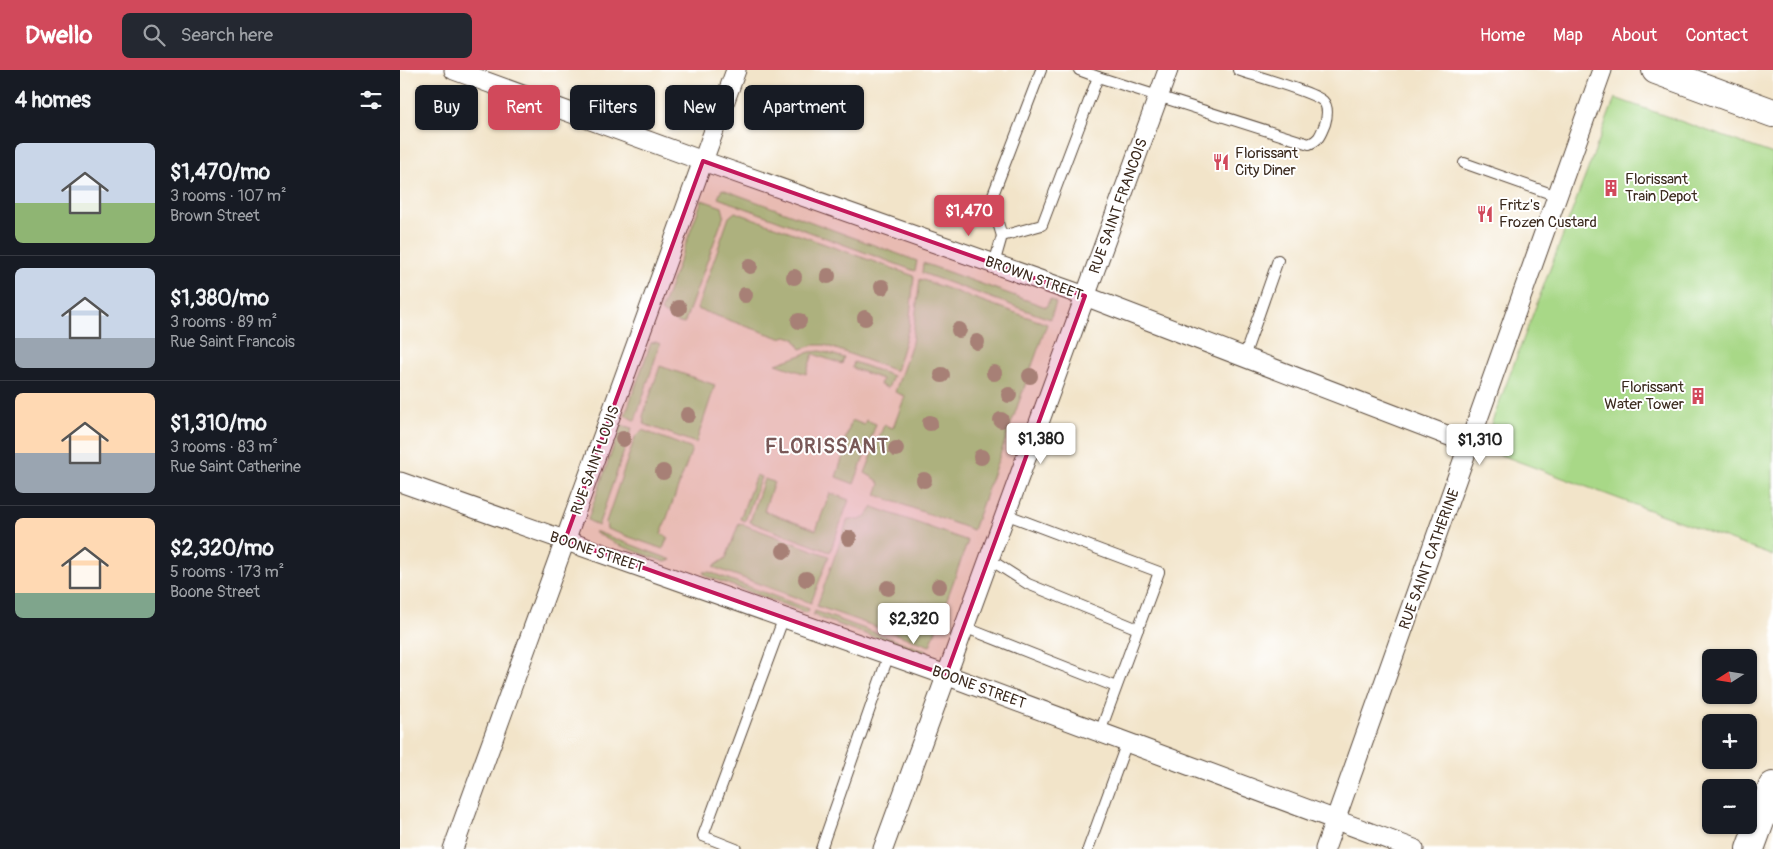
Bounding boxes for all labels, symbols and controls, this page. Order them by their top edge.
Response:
search box [122,13,472,58]
text: Dwello [25,21,92,50]
icon: search [140,21,168,49]
text: Search here [180,23,273,47]
text: Home [1480,24,1525,47]
text: Map [1553,24,1583,47]
text: About [1611,24,1657,47]
text: Contact [1685,24,1748,47]
chip: Buy [415,85,478,130]
chip: Rent [488,85,560,130]
chip: Filters [570,85,655,130]
chip: New [665,85,734,130]
chip: Apartment [744,85,864,130]
icon: filters [357,86,385,114]
text: 4 homes [15,87,91,114]
street label: RUE SAINT FRANCOIS [1085,136,1152,277]
place label: Florissant City Diner [1235,144,1299,180]
restaurant icon: Florissant City Diner [1211,152,1231,172]
text: $1,470/mo [170,159,270,186]
icon: home [55,163,115,223]
place label: Florissant Train Depot [1625,170,1698,206]
building icon: Florissant Train Depot [1601,178,1621,198]
text: 3 rooms · 107 m² [170,186,287,206]
pin: $1,470 [928,194,1010,237]
place label: Fritz's Frozen Custard [1499,196,1597,232]
text: $1,470 [945,201,993,221]
restaurant icon: Fritz's Frozen Custard [1475,204,1495,224]
text: Brown Street [170,206,260,226]
street label: BROWN STREET [982,252,1085,305]
text: $1,380/mo [170,285,269,312]
icon: home [55,288,115,348]
text: 3 rooms · 89 m² [170,312,277,332]
text: Rue Saint Francois [170,332,295,352]
place label: Florissant Water Tower [1604,378,1685,414]
building icon: Florissant Water Tower [1688,386,1708,406]
street label: RUE SAINT LOUIS [567,403,624,517]
text: $1,310/mo [170,410,267,437]
icon: home [55,413,115,473]
pin: $1,380 [1000,422,1082,465]
pin: $1,310 [1439,424,1521,466]
text: $1,380 [1018,429,1064,449]
text: $1,310 [1457,430,1503,450]
district label: FLORISSANT [765,434,889,459]
text: 3 rooms · 83 m² [170,437,278,457]
text: Rue Saint Catherine [170,457,301,477]
street label: RUE SAINT CATHERINE [1395,486,1464,632]
street label: BOONE STREET [547,527,646,577]
text: $2,320/mo [170,535,274,562]
icon: home [55,538,115,598]
text: 5 rooms · 173 m² [170,562,284,582]
text: Boone Street [170,582,260,602]
pin: $2,320 [873,602,955,645]
text: $2,320 [889,609,939,629]
north arrow [1702,649,1758,704]
map controls [1702,649,1757,834]
street label: BOONE STREET [929,662,1028,713]
button: + [1702,714,1757,769]
button: − [1702,779,1757,834]

